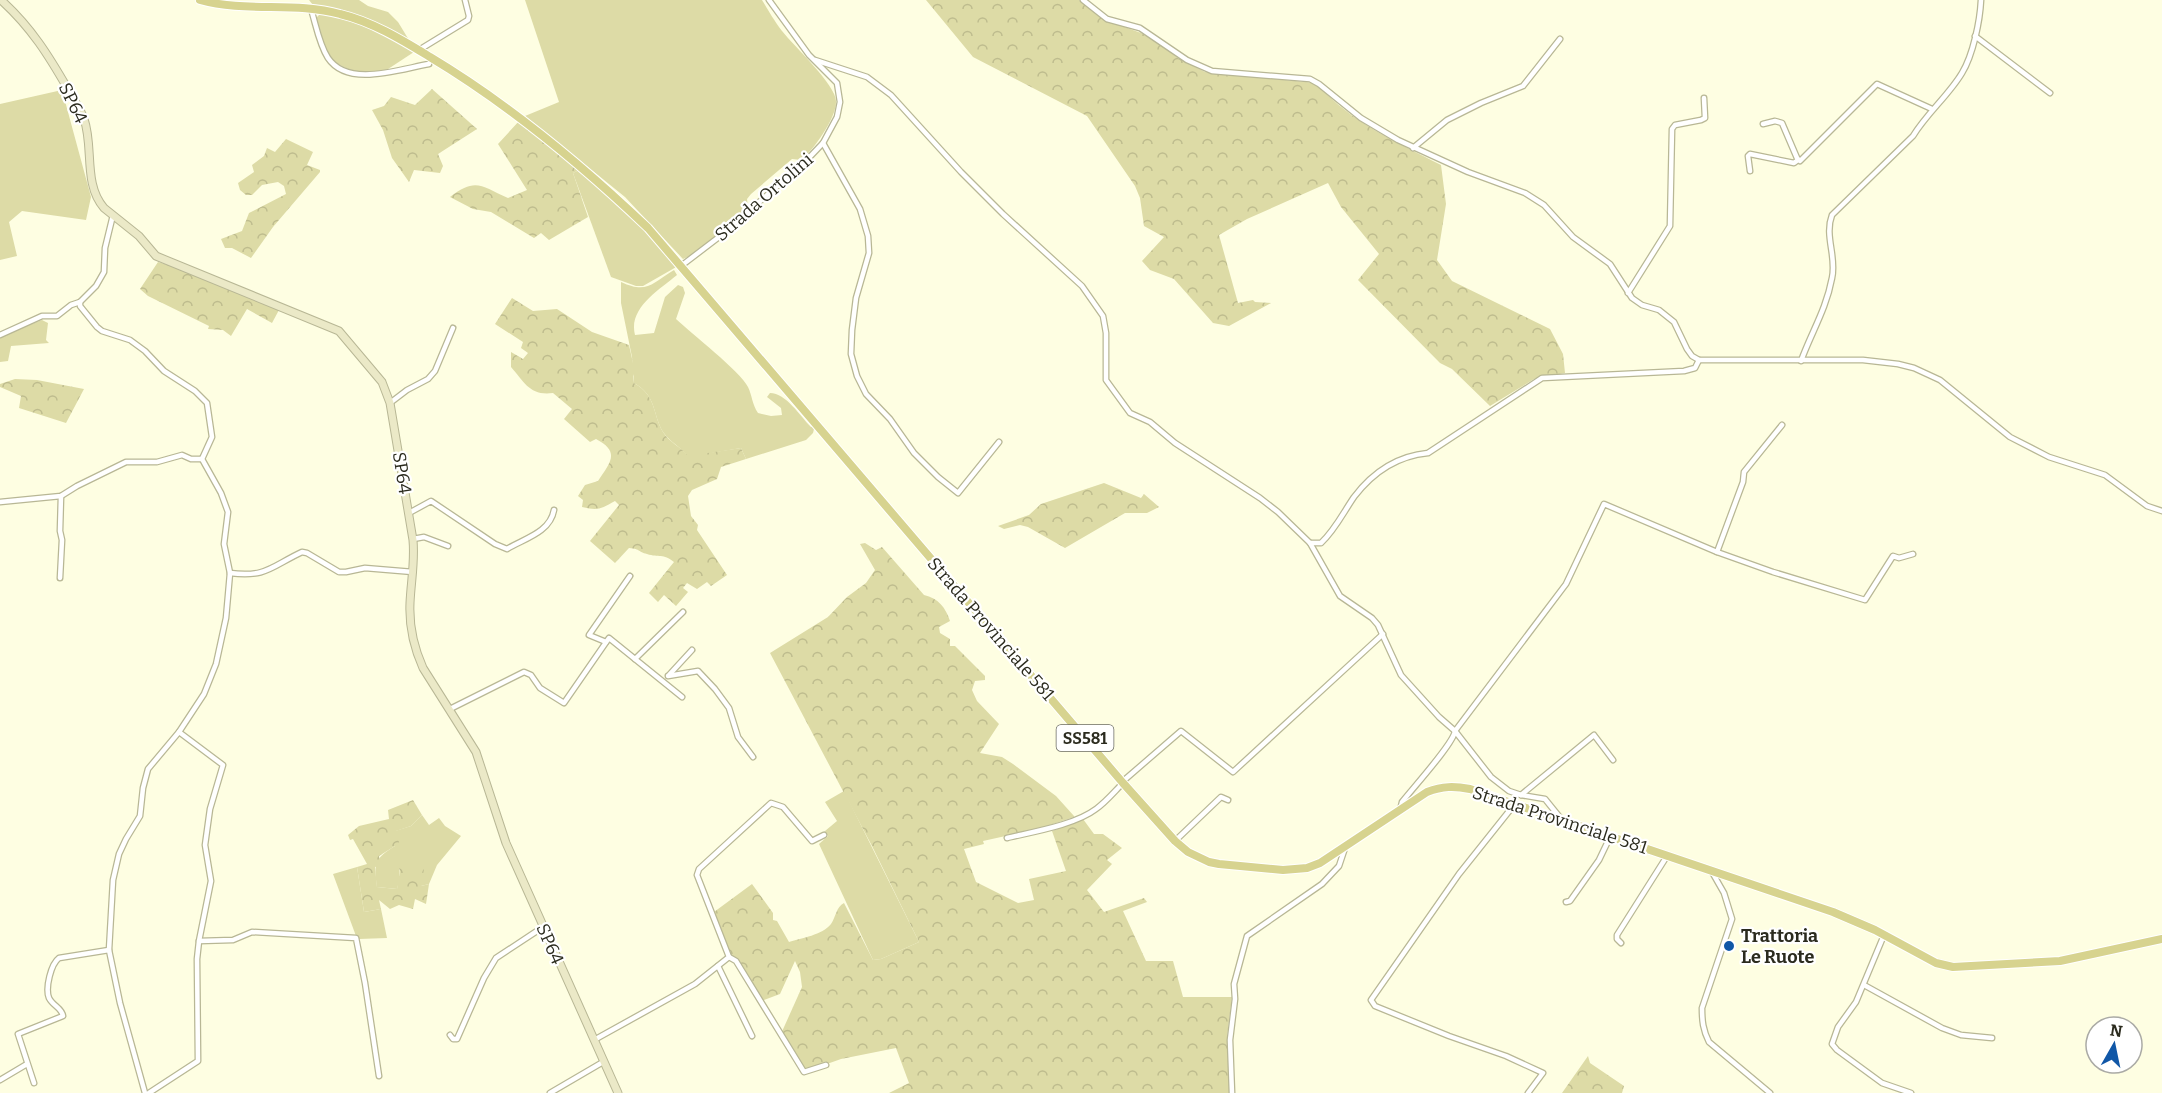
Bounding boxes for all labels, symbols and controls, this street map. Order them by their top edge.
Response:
street label: SP64 [54,79,92,127]
street label: Strada Ortolini [710,148,818,246]
street label: SP64 [388,450,416,496]
street label: Strada Provinciale 581 [923,553,1060,706]
road number: SS581 [1056,725,1114,751]
street label: Strada Provinciale 581 [1470,781,1651,859]
street label: SP64 [531,920,569,968]
place label: Trattoria Le Ruote [1741,925,1818,968]
marker: Trattoria Le Ruote [1722,939,1736,953]
north arrow [2084,1015,2144,1075]
text: N [2109,1020,2124,1041]

